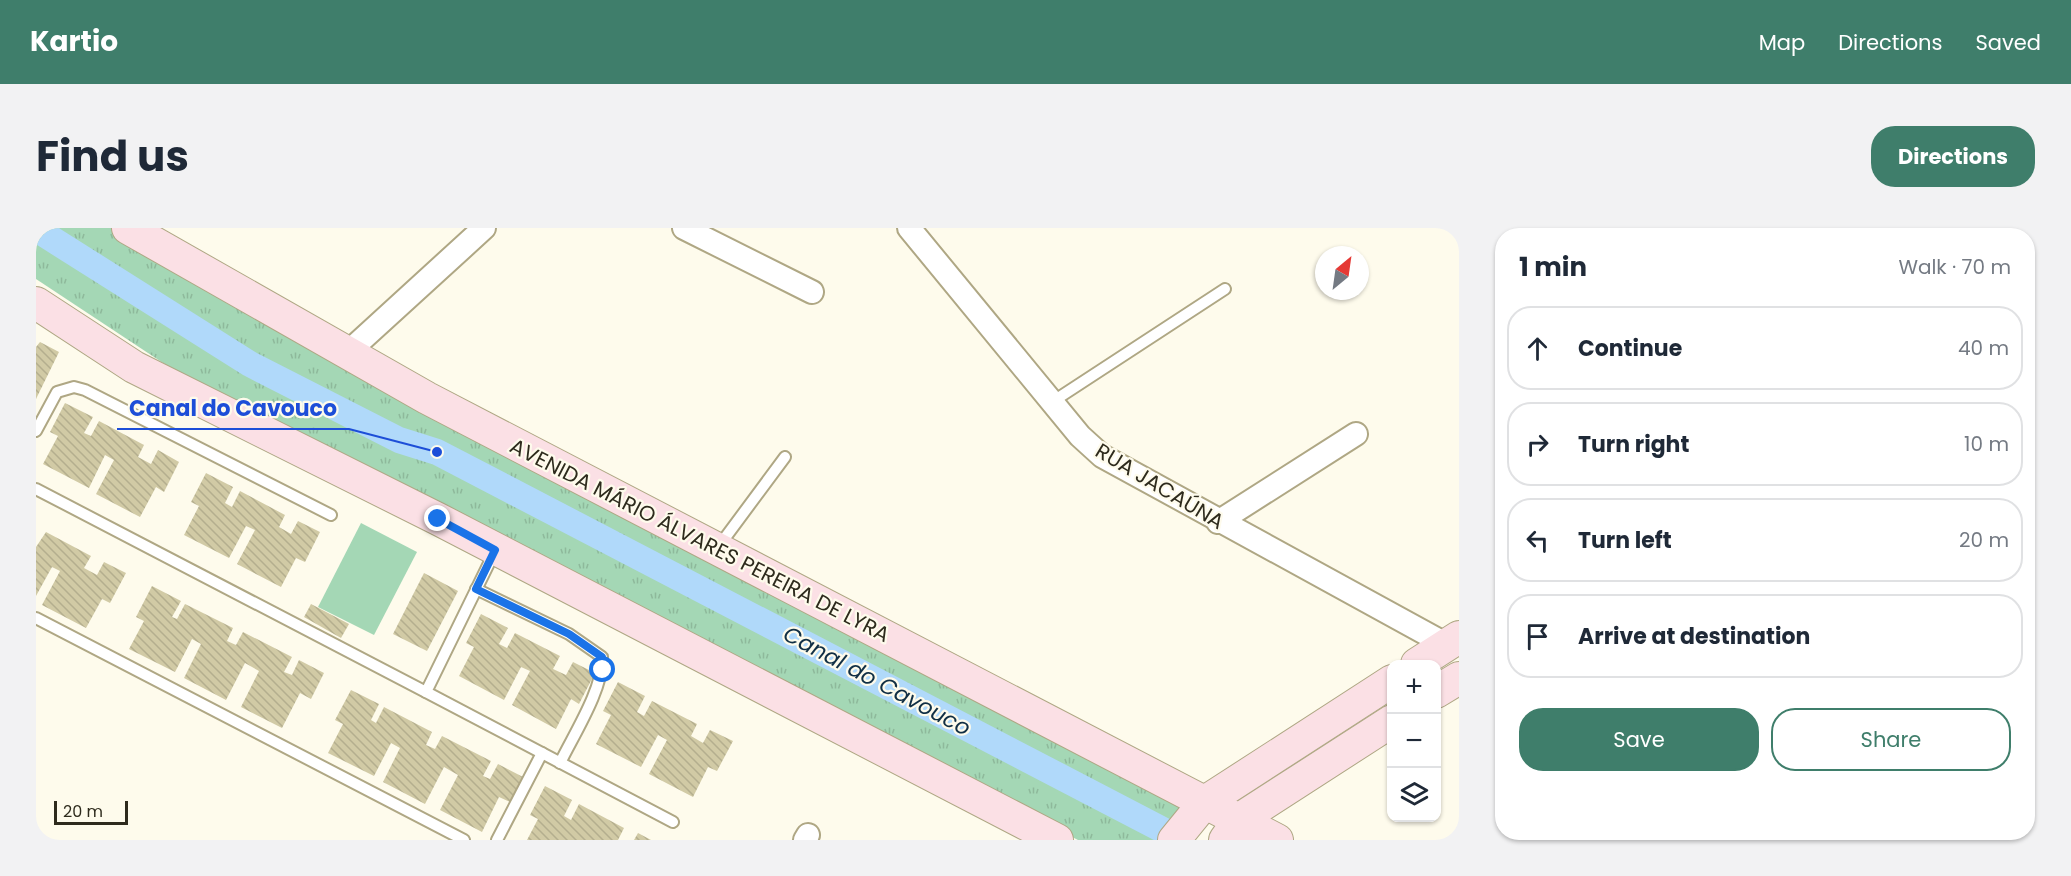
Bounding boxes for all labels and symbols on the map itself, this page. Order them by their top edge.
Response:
north arrow [1315,246,1369,300]
callout: Canal do Cavouco [117,389,349,429]
text: Canal do Cavouco [129,393,337,424]
street label: AVENIDA MÁRIO ÁLVARES PEREIRA DE LYRA [505,431,895,649]
street label: RUA JACAÚNA [1090,436,1230,536]
route end [424,505,450,531]
water label: Canal do Cavouco [778,618,976,744]
route start [589,656,615,682]
scale bar [54,798,128,826]

